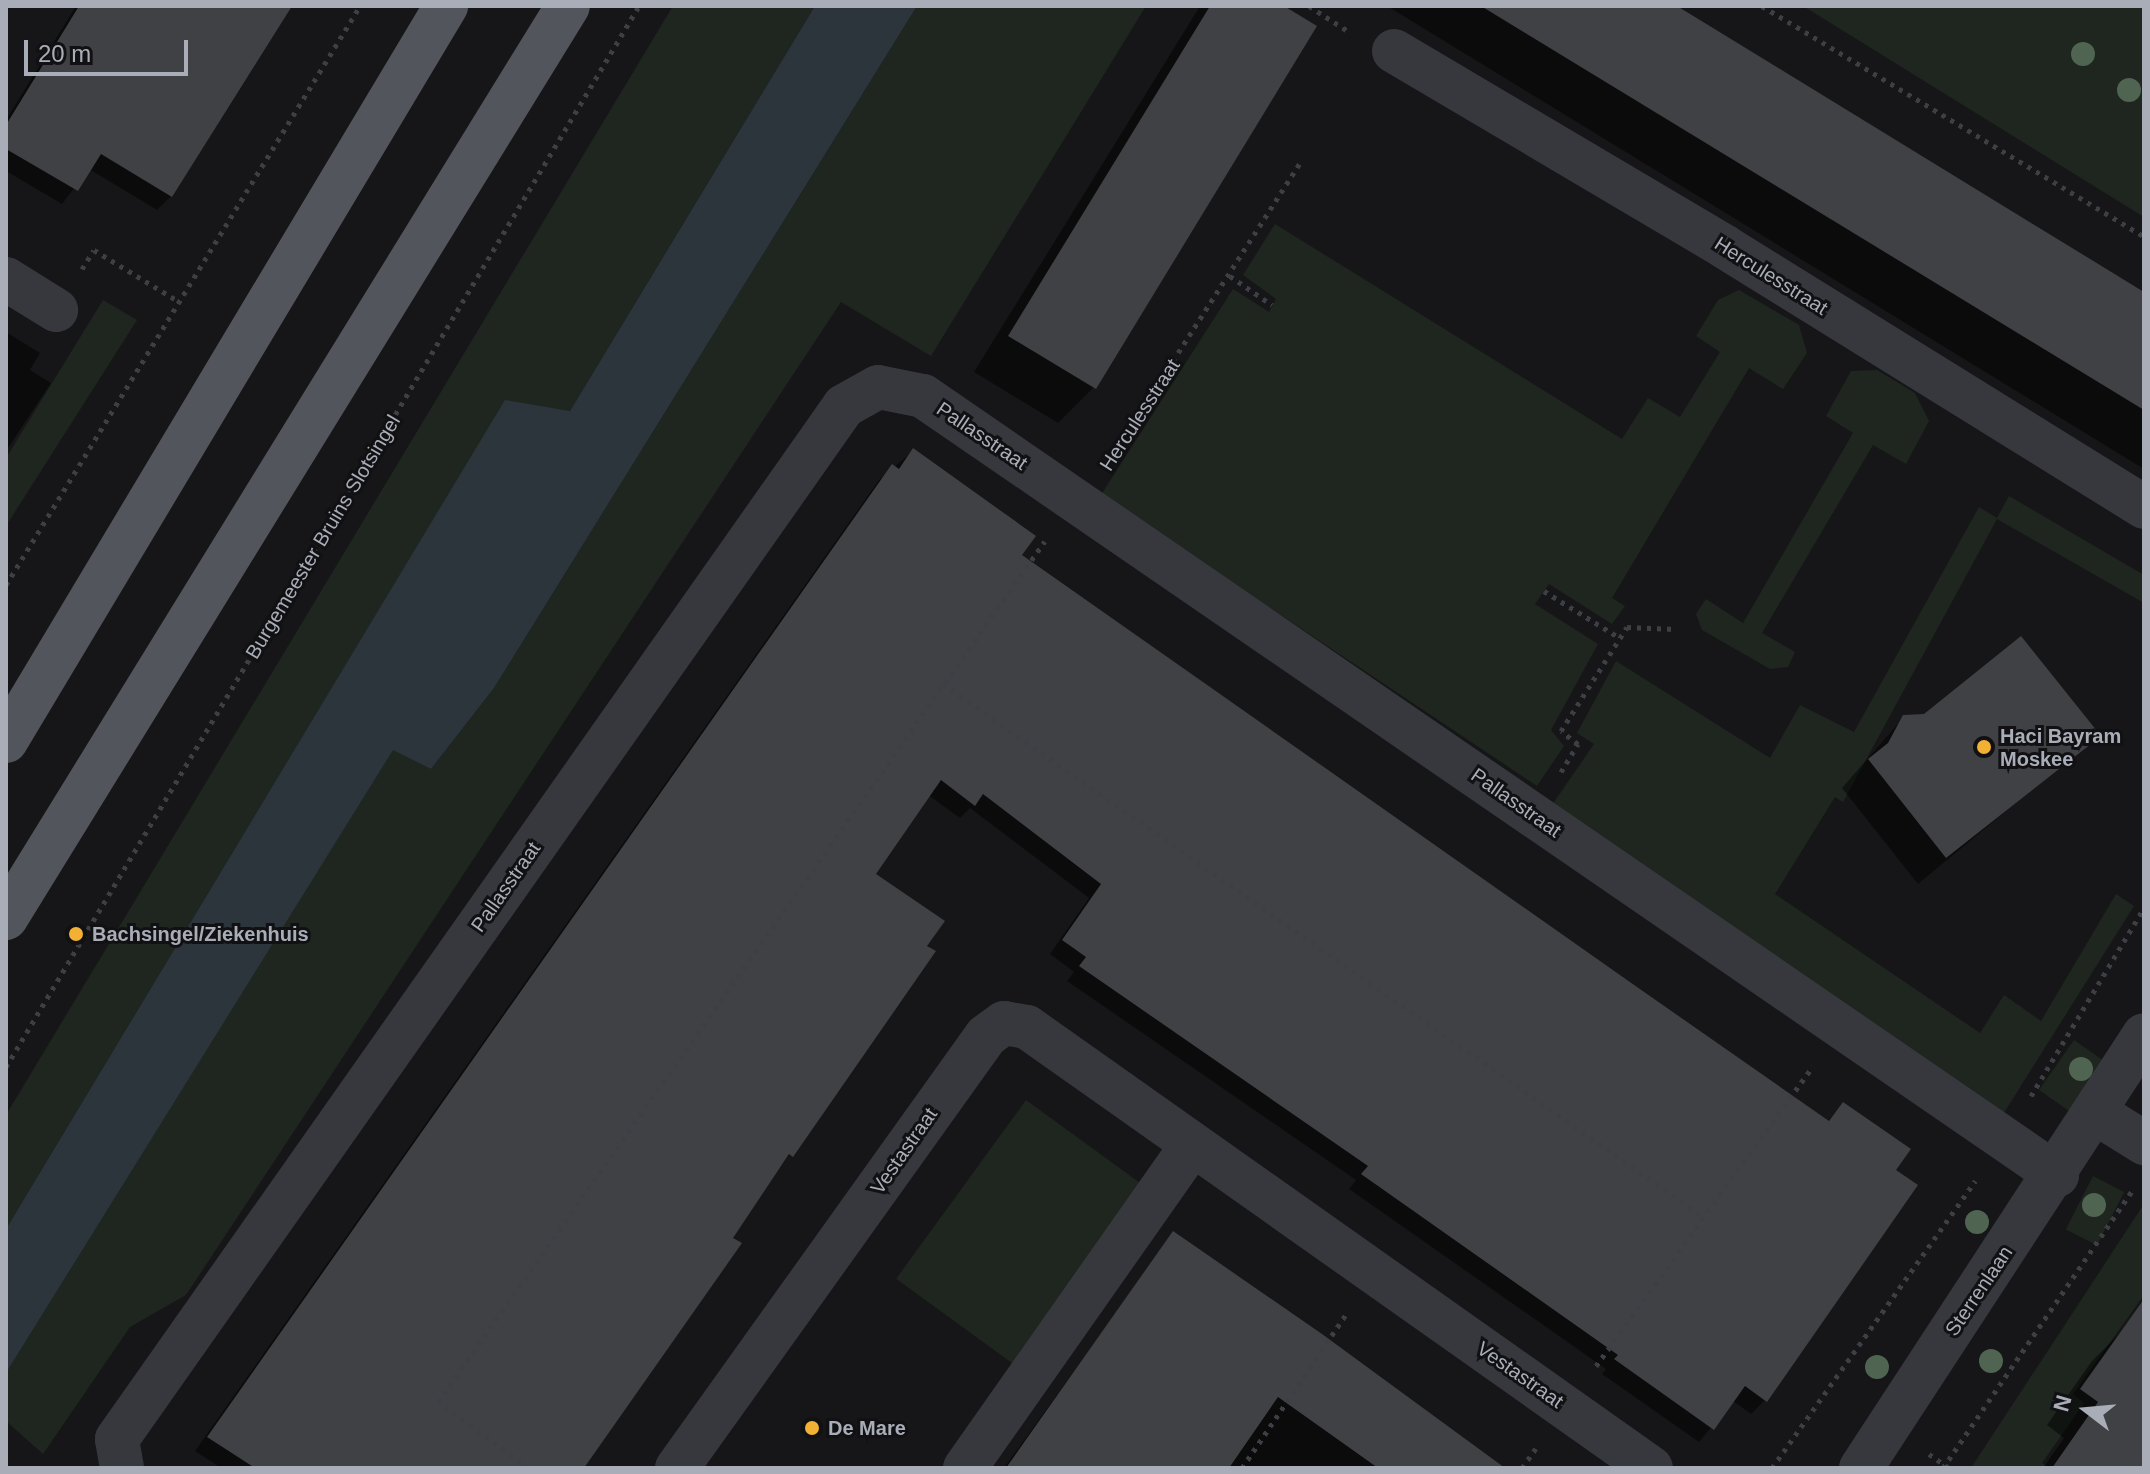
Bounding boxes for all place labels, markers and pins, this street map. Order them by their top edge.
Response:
place label: Haci Bayram Moskee [2000,724,2121,771]
marker: Haci Bayram Moskee [1975,738,1993,756]
place label: Bachsingel/Ziekenhuis [92,922,309,946]
marker: Bachsingel/Ziekenhuis [67,925,85,943]
place label: De Mare [828,1416,906,1440]
marker: De Mare [803,1419,821,1437]

